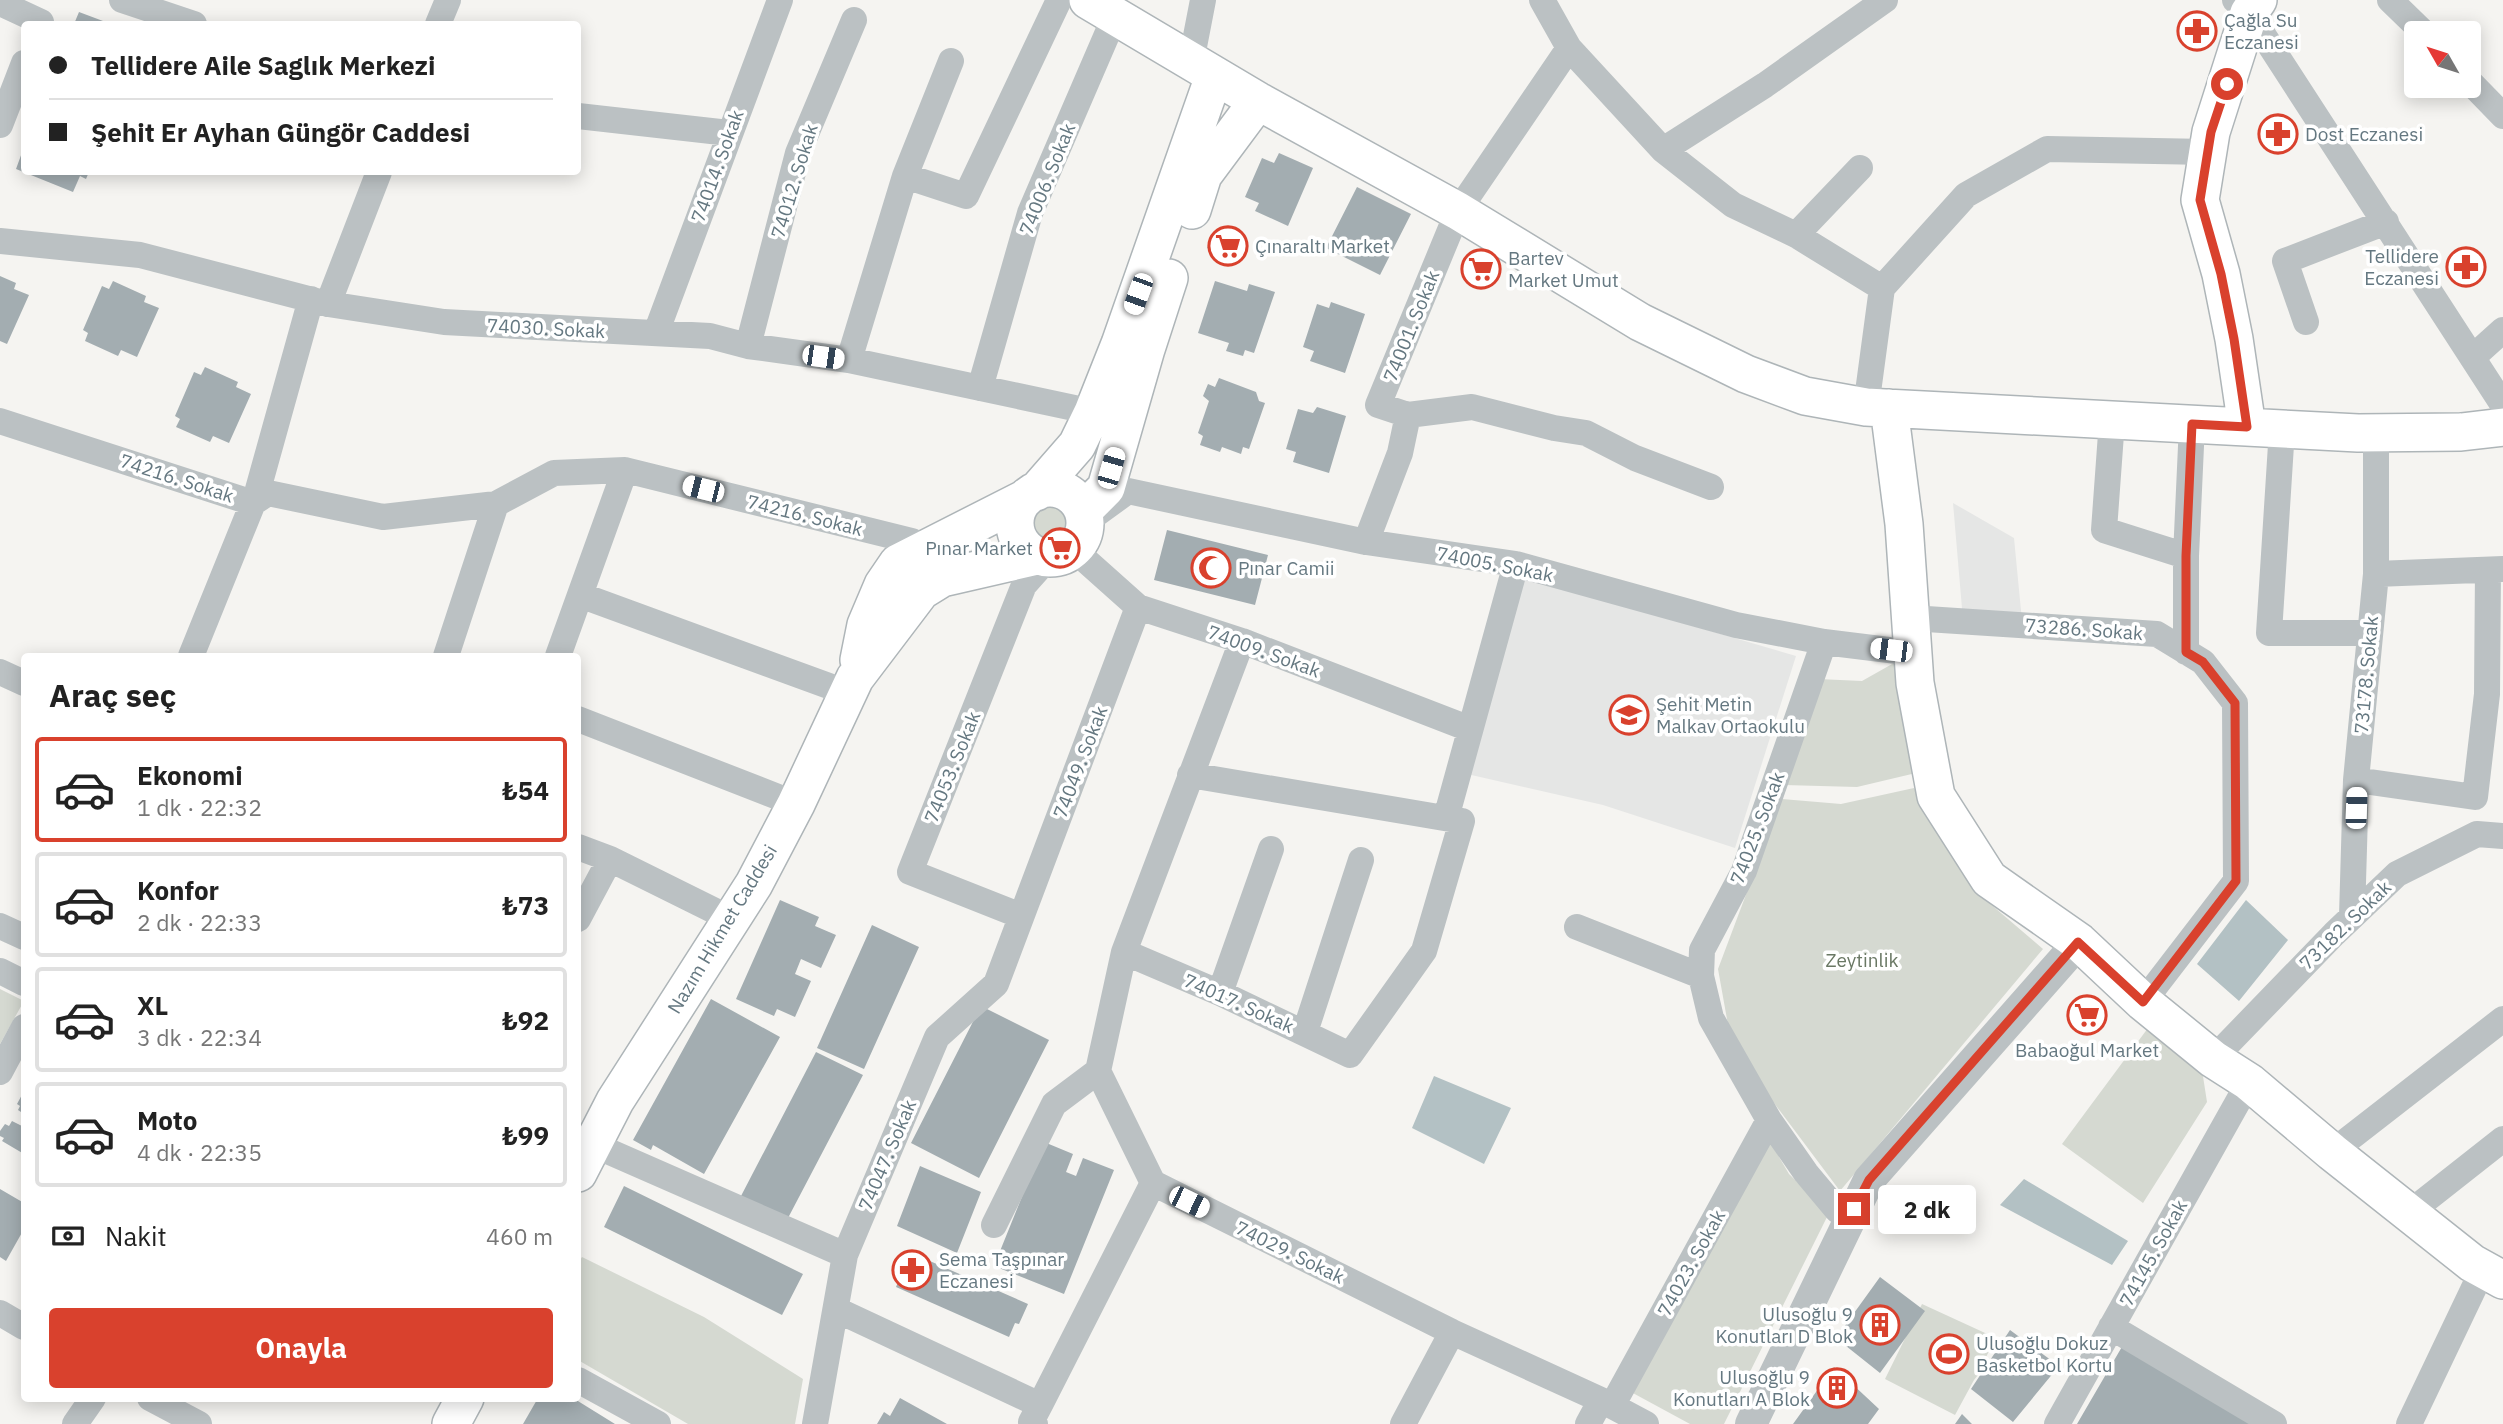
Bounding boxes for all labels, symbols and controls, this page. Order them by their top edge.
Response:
place label: Çağla Su Eczanesi [2224,8,2299,54]
pharmacy icon: Çağla Su Eczanesi [2176,10,2218,52]
north arrow [2404,21,2482,98]
map controls [2404,21,2481,98]
text: Tellidere Aile Saglık Merkezi [91,48,435,82]
route start [2211,68,2243,100]
street label: 74014. Sokak [685,106,749,226]
pharmacy icon: Dost Eczanesi [2257,113,2299,155]
text: Şehit Er Ayhan Güngör Caddesi [91,115,470,149]
street label: 74006. Sokak [1014,120,1080,238]
street label: 74012. Sokak [765,121,823,241]
place label: Dost Eczanesi [2305,122,2423,146]
supermarket icon: Çınaraltı Market [1207,225,1249,267]
place label: Çınaraltı Market [1255,234,1390,258]
place label: Tellidere Eczanesi [2364,244,2439,290]
place label: Bartev Market Umut [1508,246,1619,292]
pharmacy icon: Tellidere Eczanesi [2445,246,2487,288]
supermarket icon: Bartev Market Umut [1460,248,1502,290]
street label: 74001. Sokak [1378,267,1444,385]
car [1121,271,1156,317]
street label: 74030. Sokak [486,313,606,343]
car [801,344,846,370]
car [1096,445,1127,491]
street label: 74216. Sokak [117,448,237,508]
car [681,474,726,504]
street label: 74216. Sokak [745,489,865,541]
supermarket icon: Pınar Market [1039,527,1081,569]
place label: Pınar Market [925,536,1033,560]
street label: 74005. Sokak [1435,541,1555,587]
mosque icon: Pınar Camii [1190,547,1232,589]
place label: Pınar Camii [1238,556,1335,580]
street label: 73286. Sokak [2024,613,2144,645]
street label: 73178. Sokak [2349,615,2383,735]
street label: 74009. Sokak [1204,619,1324,683]
car [1869,637,1914,663]
text: Araç seç [49,674,176,716]
place label: Şehit Metin Malkav Ortaokulu [1656,692,1805,738]
school or university icon: Şehit Metin Malkav Ortaokulu [1608,694,1650,736]
street label: 74049. Sokak [1048,702,1112,822]
street label: 74053. Sokak [919,708,985,826]
icon: car [53,758,116,821]
text: Ekonomi [137,758,243,792]
street label: 74025. Sokak [1725,768,1789,888]
text: ₺54 [502,773,549,807]
car [2345,787,2368,829]
text: 1 dk · 22:32 [137,792,262,822]
street label: Nazım Hikmet Caddesi [662,840,782,1018]
icon: car [53,873,116,936]
text: Konfor [137,873,219,907]
street label: 73182. Sokak [2294,875,2396,975]
text: ₺73 [502,888,549,922]
text: 2 dk · 22:33 [137,907,262,937]
park label: Zeytinlik [1826,948,1898,972]
street label: 74017. Sokak [1180,968,1298,1038]
icon: car [53,988,116,1051]
text: XL [137,988,168,1022]
supermarket icon: Babaoğul Market [2066,994,2108,1036]
text: ₺92 [502,1003,549,1037]
text: 3 dk · 22:34 [137,1022,262,1052]
place label: Babaoğul Market [2015,1038,2159,1062]
street label: 74047. Sokak [853,1096,921,1214]
icon: car [53,1103,116,1166]
text: Moto [137,1103,197,1137]
text: ₺99 [502,1118,549,1152]
text: 4 dk · 22:35 [137,1137,262,1167]
car [1166,1183,1213,1221]
callout: 2 dk [1878,1184,1976,1234]
route end [1838,1193,1870,1225]
text: 2 dk [1904,1194,1950,1224]
street label: 74145. Sokak [2114,1195,2192,1311]
street label: 74023. Sokak [1652,1205,1730,1321]
street label: 74029. Sokak [1232,1215,1348,1289]
icon: cash [49,1217,87,1255]
text: Nakit [105,1219,167,1253]
text: 460 m [486,1221,553,1251]
place label: Sema Taşpınar Eczanesi [939,1247,1064,1293]
pharmacy icon: Sema Taşpınar Eczanesi [891,1249,933,1291]
place label: Ulusoğlu 9 Konutları D Blok [1716,1302,1853,1348]
building icon: Ulusoğlu 9 Konutları D Blok [1859,1304,1901,1346]
button: Onayla [49,1308,553,1388]
place label: Ulusoğlu Dokuz Basketbol Kortu [1976,1331,2113,1377]
sports icon: Ulusoğlu Dokuz Basketbol Kortu [1928,1333,1970,1375]
place label: Ulusoğlu 9 Konutları A Blok [1673,1365,1810,1411]
building icon: Ulusoğlu 9 Konutları A Blok [1816,1367,1858,1409]

